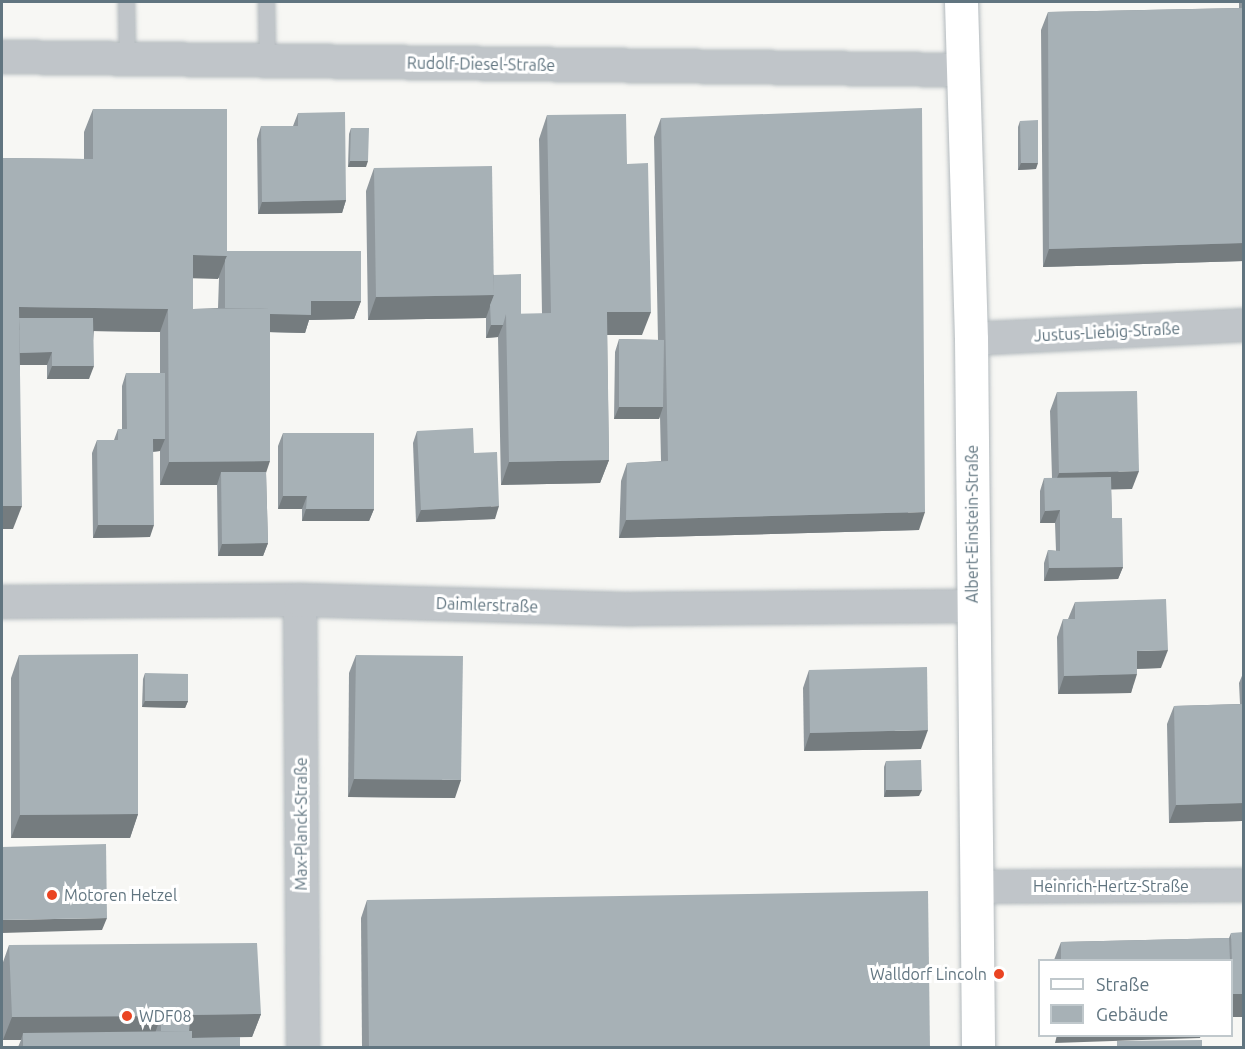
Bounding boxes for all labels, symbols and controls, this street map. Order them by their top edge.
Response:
street label: Rudolf-Diesel-Straße [407,53,555,75]
street label: Justus-Liebig-Straße [1033,319,1181,345]
street label: Albert-Einstein-Straße [962,445,982,603]
street label: Daimlerstraße [436,594,538,616]
street label: Max-Planck-Straße [291,757,311,891]
street label: Heinrich-Hertz-Straße [1033,876,1189,896]
place label: Motoren Hetzel [64,885,177,905]
marker: Motoren Hetzel [45,888,59,902]
legend [1038,959,1233,1037]
place label: Walldorf Lincoln [870,964,987,984]
marker: Walldorf Lincoln [992,967,1006,981]
text: Straße [1096,974,1149,994]
text: Gebäude [1096,1004,1168,1024]
place label: WDF08 [139,1006,192,1026]
marker: WDF08 [120,1009,134,1023]

